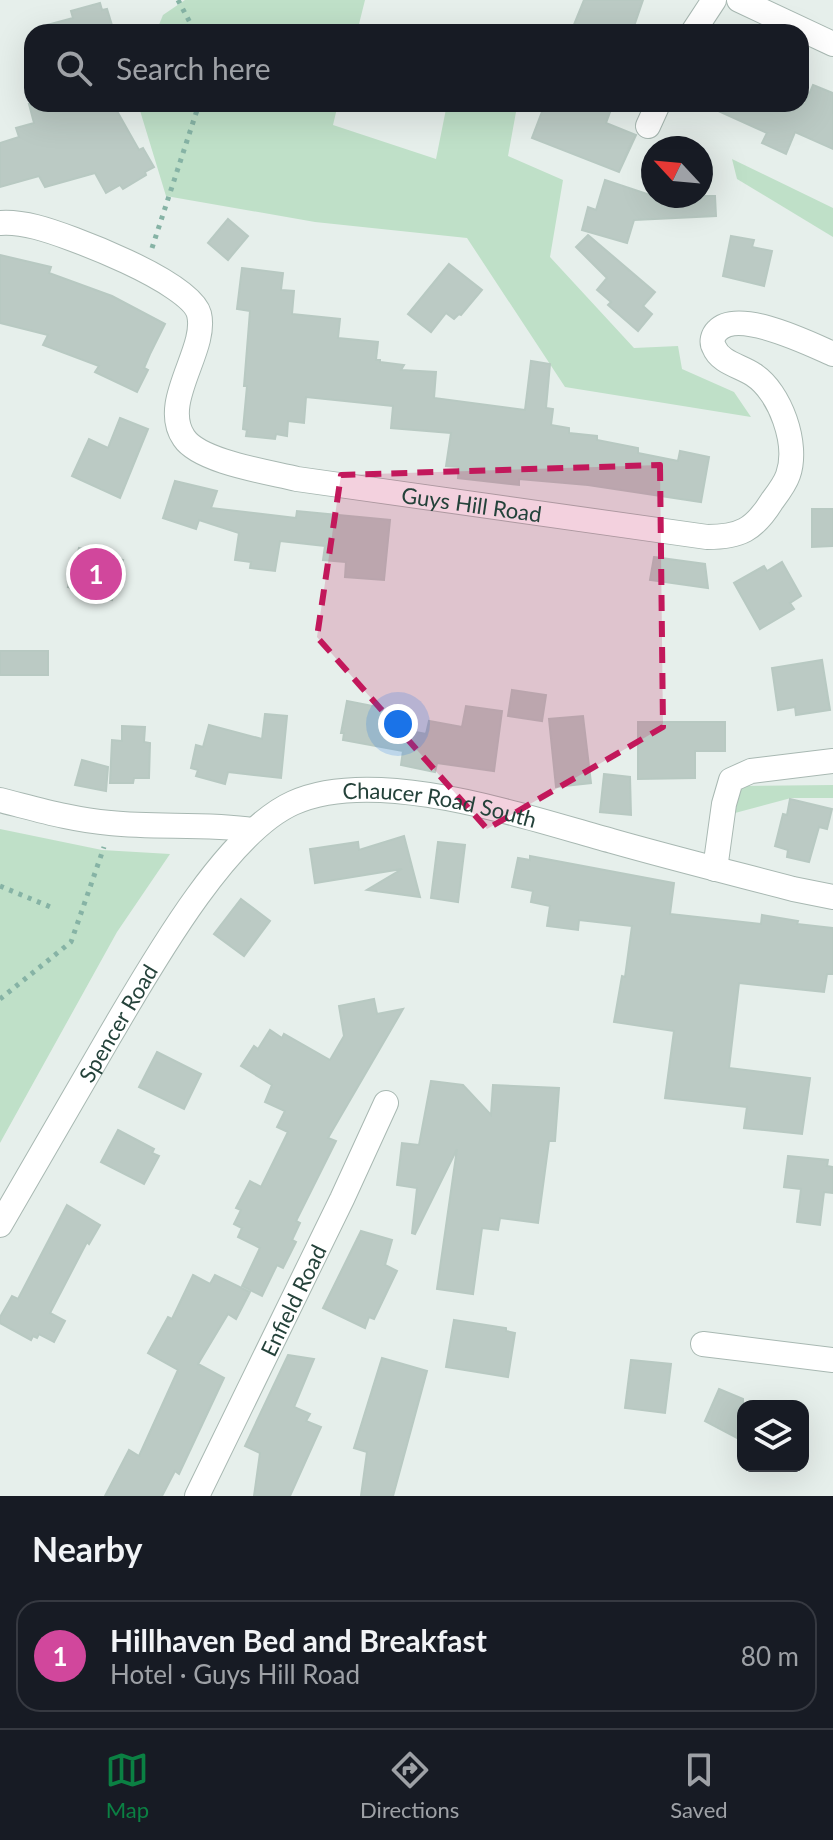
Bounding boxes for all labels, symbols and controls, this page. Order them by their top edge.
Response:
search box [24,24,809,112]
icon: search [52,46,96,90]
text: Search here [116,50,271,86]
north arrow [641,136,713,208]
street label: Guys Hill Road [400,480,544,527]
pin: 1 [70,544,122,604]
your location [378,704,418,744]
street label: Chaucer Road South [342,776,540,832]
street label: Spencer Road [72,959,163,1086]
street label: Enfield Road [254,1240,331,1360]
map controls [737,1400,809,1472]
button: layers [737,1400,809,1472]
text: Nearby [32,1528,143,1569]
text: Hillhaven Bed and Breakfast [110,1622,487,1658]
text: 1 [52,1640,68,1672]
text: 80 m [741,1640,799,1672]
text: Hotel · Guys Hill Road [110,1658,360,1690]
tab: Map [105,1748,149,1823]
tab: Directions [360,1748,459,1823]
tab: Saved [670,1748,728,1823]

